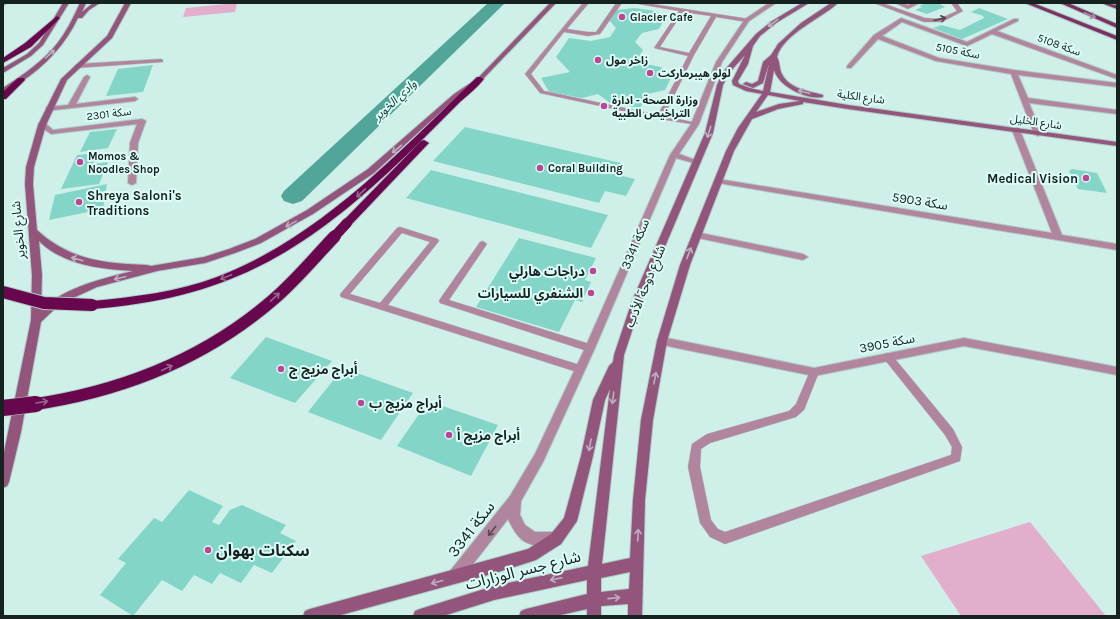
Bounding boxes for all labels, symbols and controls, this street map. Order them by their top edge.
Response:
place label: Glacier Cafe [630,11,693,24]
one-way arrow [1083,11,1095,19]
marker: Glacier Cafe [617,12,627,22]
one-way arrow [934,15,947,22]
one-way arrow [767,19,778,28]
street label: سكة 5108 [1035,31,1083,59]
street label: سكة 5105 [935,40,982,62]
one-way arrow [45,49,55,59]
place label: زاخر مول [606,54,648,67]
marker: زاخر مول [593,55,603,65]
place label: لولو هيبرماركت [658,67,731,80]
marker: لولو هيبرماركت [645,68,655,78]
water label: وادي الخوير [370,76,422,126]
street label: شارع الكلية [836,87,886,108]
one-way arrow [798,88,811,95]
place label: وزارة الصحة - ادارة التراخيص الطبية [612,94,698,120]
marker: وزارة الصحة - ادارة التراخيص الطبية [599,101,609,111]
street label: سكة 2301 [86,105,133,123]
street label: شارع الخليل [1009,112,1063,133]
one-way arrow [705,125,712,138]
one-way arrow [391,144,402,153]
place label: Momos & Noodles Shop [88,150,160,176]
marker: Momos & Noodles Shop [75,157,85,167]
place label: Coral Building [548,162,623,175]
marker: Coral Building [535,163,545,173]
place label: Medical Vision [987,171,1078,186]
marker: Medical Vision [1081,173,1091,183]
place label: Shreya Saloni's Traditions [87,188,182,218]
one-way arrow [356,188,366,198]
street label: سكة 5903 [891,189,949,213]
marker: Shreya Saloni's Traditions [74,197,84,207]
street label: شارع الخوير [8,200,31,261]
street label: سكة 3341 [618,217,652,271]
one-way arrow [285,220,297,228]
street label: شارع دوحة الأدب [622,243,671,330]
one-way arrow [686,248,694,260]
one-way arrow [71,255,84,262]
place label: دراجات هارلي [509,264,585,282]
marker: دراجات هارلي [588,266,598,276]
one-way arrow [220,274,232,281]
one-way arrow [113,275,126,283]
place label: الشنفري للسيارات [478,286,583,304]
marker: الشنفري للسيارات [586,288,596,298]
one-way arrow [270,293,280,302]
street label: سكة 3905 [858,330,916,356]
place label: أبراج مزيج ج [289,361,358,379]
one-way arrow [160,364,172,371]
marker: أبراج مزيج ج [276,364,286,374]
one-way arrow [651,372,659,385]
one-way arrow [610,391,617,404]
place label: أبراج مزيج ب [369,395,442,413]
one-way arrow [35,398,48,406]
marker: أبراج مزيج ب [356,398,366,408]
place label: أبراج مزيج أ [457,427,520,445]
marker: أبراج مزيج أ [444,430,454,440]
one-way arrow [585,438,593,451]
street label: سكة 3341 [443,497,499,561]
one-way arrow [487,526,496,537]
one-way arrow [634,529,641,542]
place label: سكنات بهوان [216,541,310,560]
marker: سكنات بهوان [203,545,213,555]
street label: شارع جسر الوزارات [463,546,583,596]
one-way arrow [550,575,563,583]
one-way arrow [431,579,444,586]
one-way arrow [607,594,620,601]

